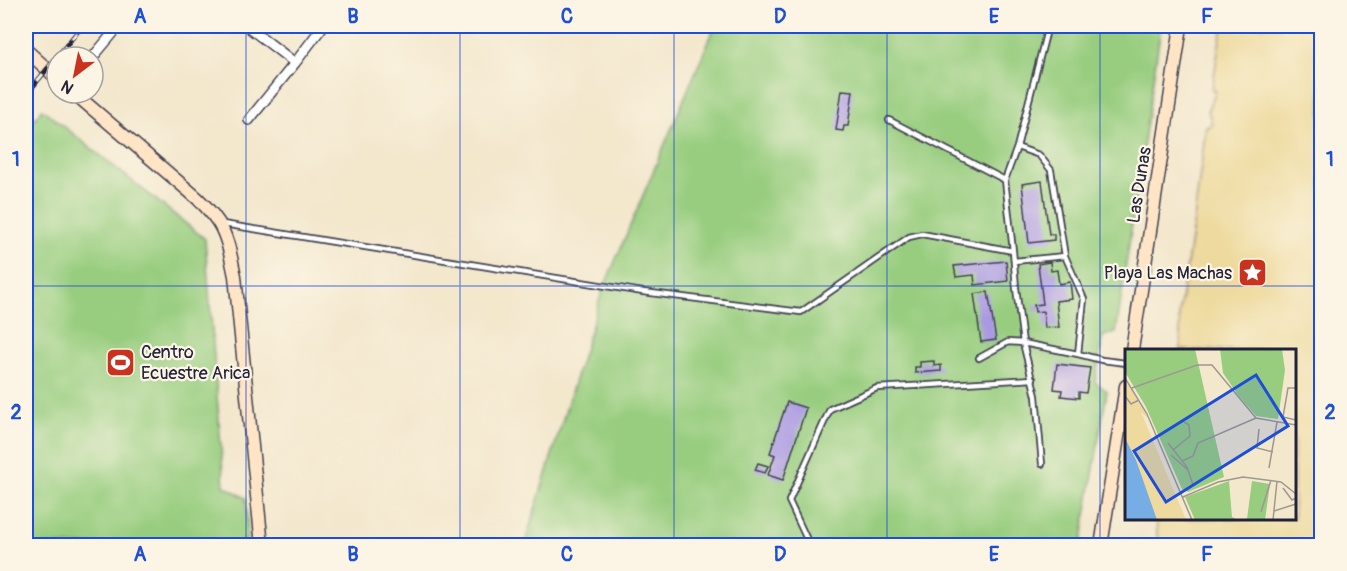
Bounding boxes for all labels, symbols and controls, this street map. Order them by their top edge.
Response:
text: A [134,4,147,29]
text: B [347,4,359,29]
text: C [561,4,573,29]
text: D [774,4,787,29]
text: E [989,4,1000,29]
text: F [1201,4,1213,29]
north arrow [45,45,105,105]
text: N [58,75,77,98]
street label: Las Dunas [1122,145,1157,225]
text: 1 [12,147,20,172]
text: 1 [1326,147,1334,172]
place icon: Playa Las Machas [1237,257,1269,289]
place label: Playa Las Machas [1104,262,1232,285]
place label: Centro Ecuestre Arica [141,341,250,385]
sports icon: Centro Ecuestre Arica [104,346,136,378]
inset map [1125,349,1296,520]
text: 2 [10,400,22,425]
text: 2 [1324,400,1336,425]
text: A [134,542,147,567]
text: B [347,542,359,567]
text: C [561,542,573,567]
text: D [774,542,787,567]
text: E [989,542,1000,567]
text: F [1201,542,1213,567]

